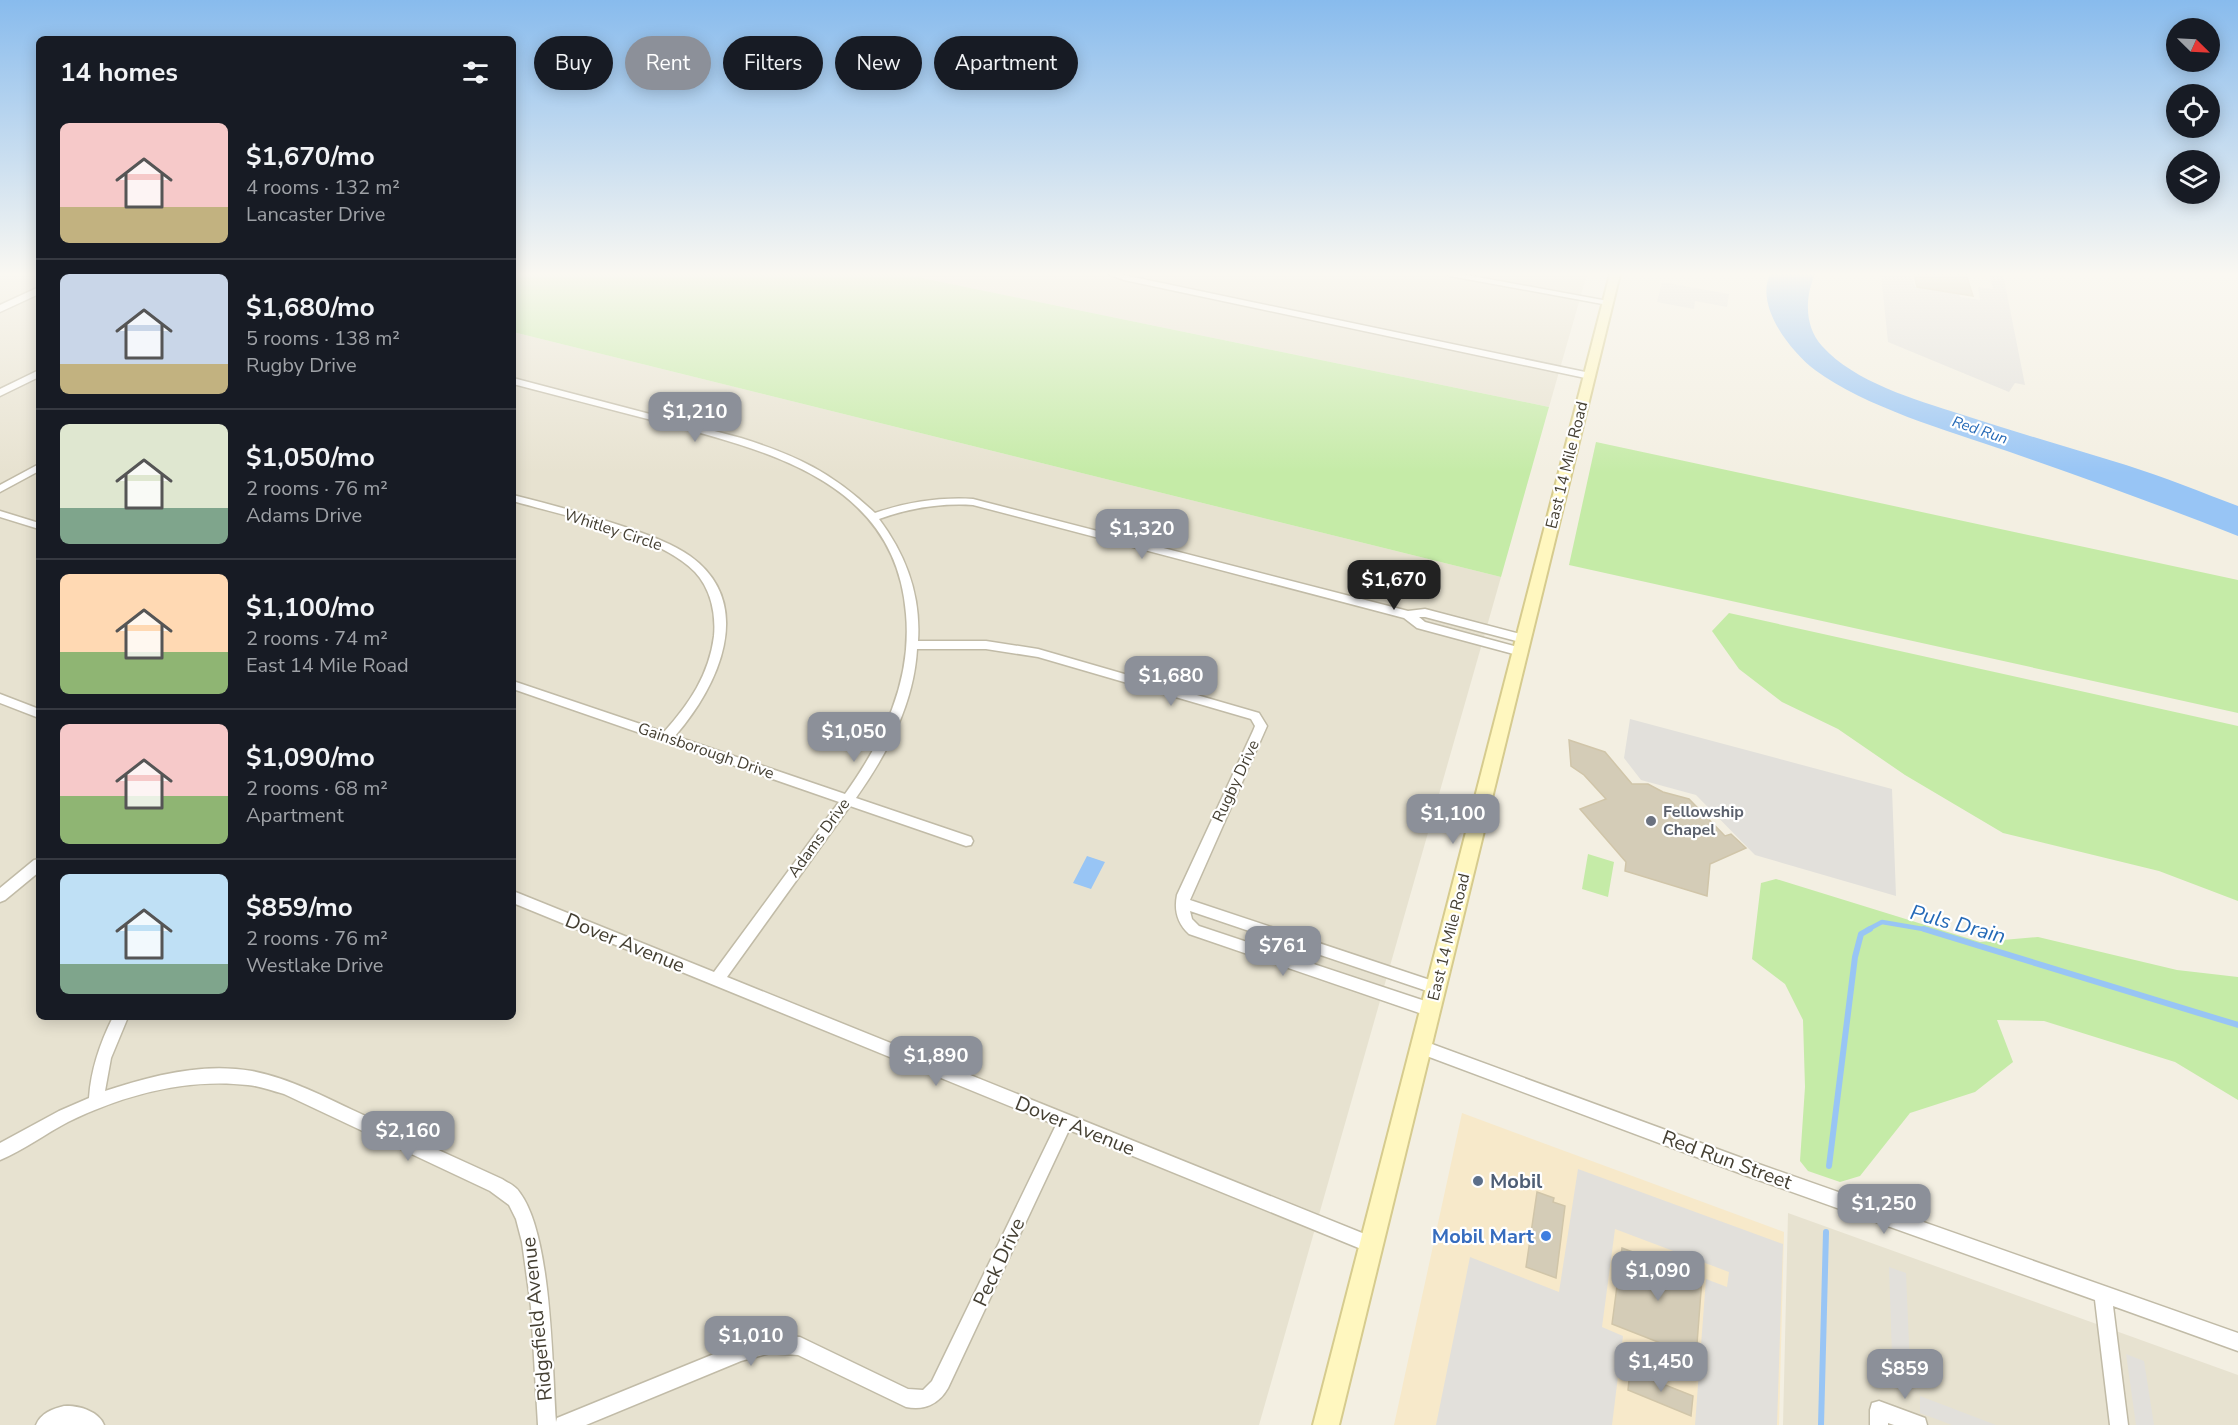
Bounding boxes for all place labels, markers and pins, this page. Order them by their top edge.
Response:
pin: $1,210 [646,392,744,443]
pin: $1,320 [1093,509,1191,560]
pin: $1,670 [1345,560,1443,611]
pin: $1,680 [1122,656,1220,707]
pin: $1,050 [805,712,903,763]
pin: $1,100 [1404,794,1502,845]
place label: Fellowship Chapel [1663,801,1744,841]
marker: Fellowship Chapel [1644,814,1658,828]
pin: $761 [1247,926,1319,977]
pin: $1,890 [887,1036,985,1087]
pin: $2,160 [359,1111,457,1162]
place label: Mobil [1490,1168,1543,1195]
marker: Mobil [1471,1174,1485,1188]
pin: $1,250 [1835,1184,1933,1235]
place label: Mobil Mart [1432,1223,1534,1250]
marker: Mobil Mart [1539,1229,1553,1243]
pin: $1,090 [1609,1251,1707,1302]
pin: $1,010 [702,1316,800,1367]
pin: $1,450 [1612,1342,1710,1393]
pin: $859 [1869,1349,1941,1400]

